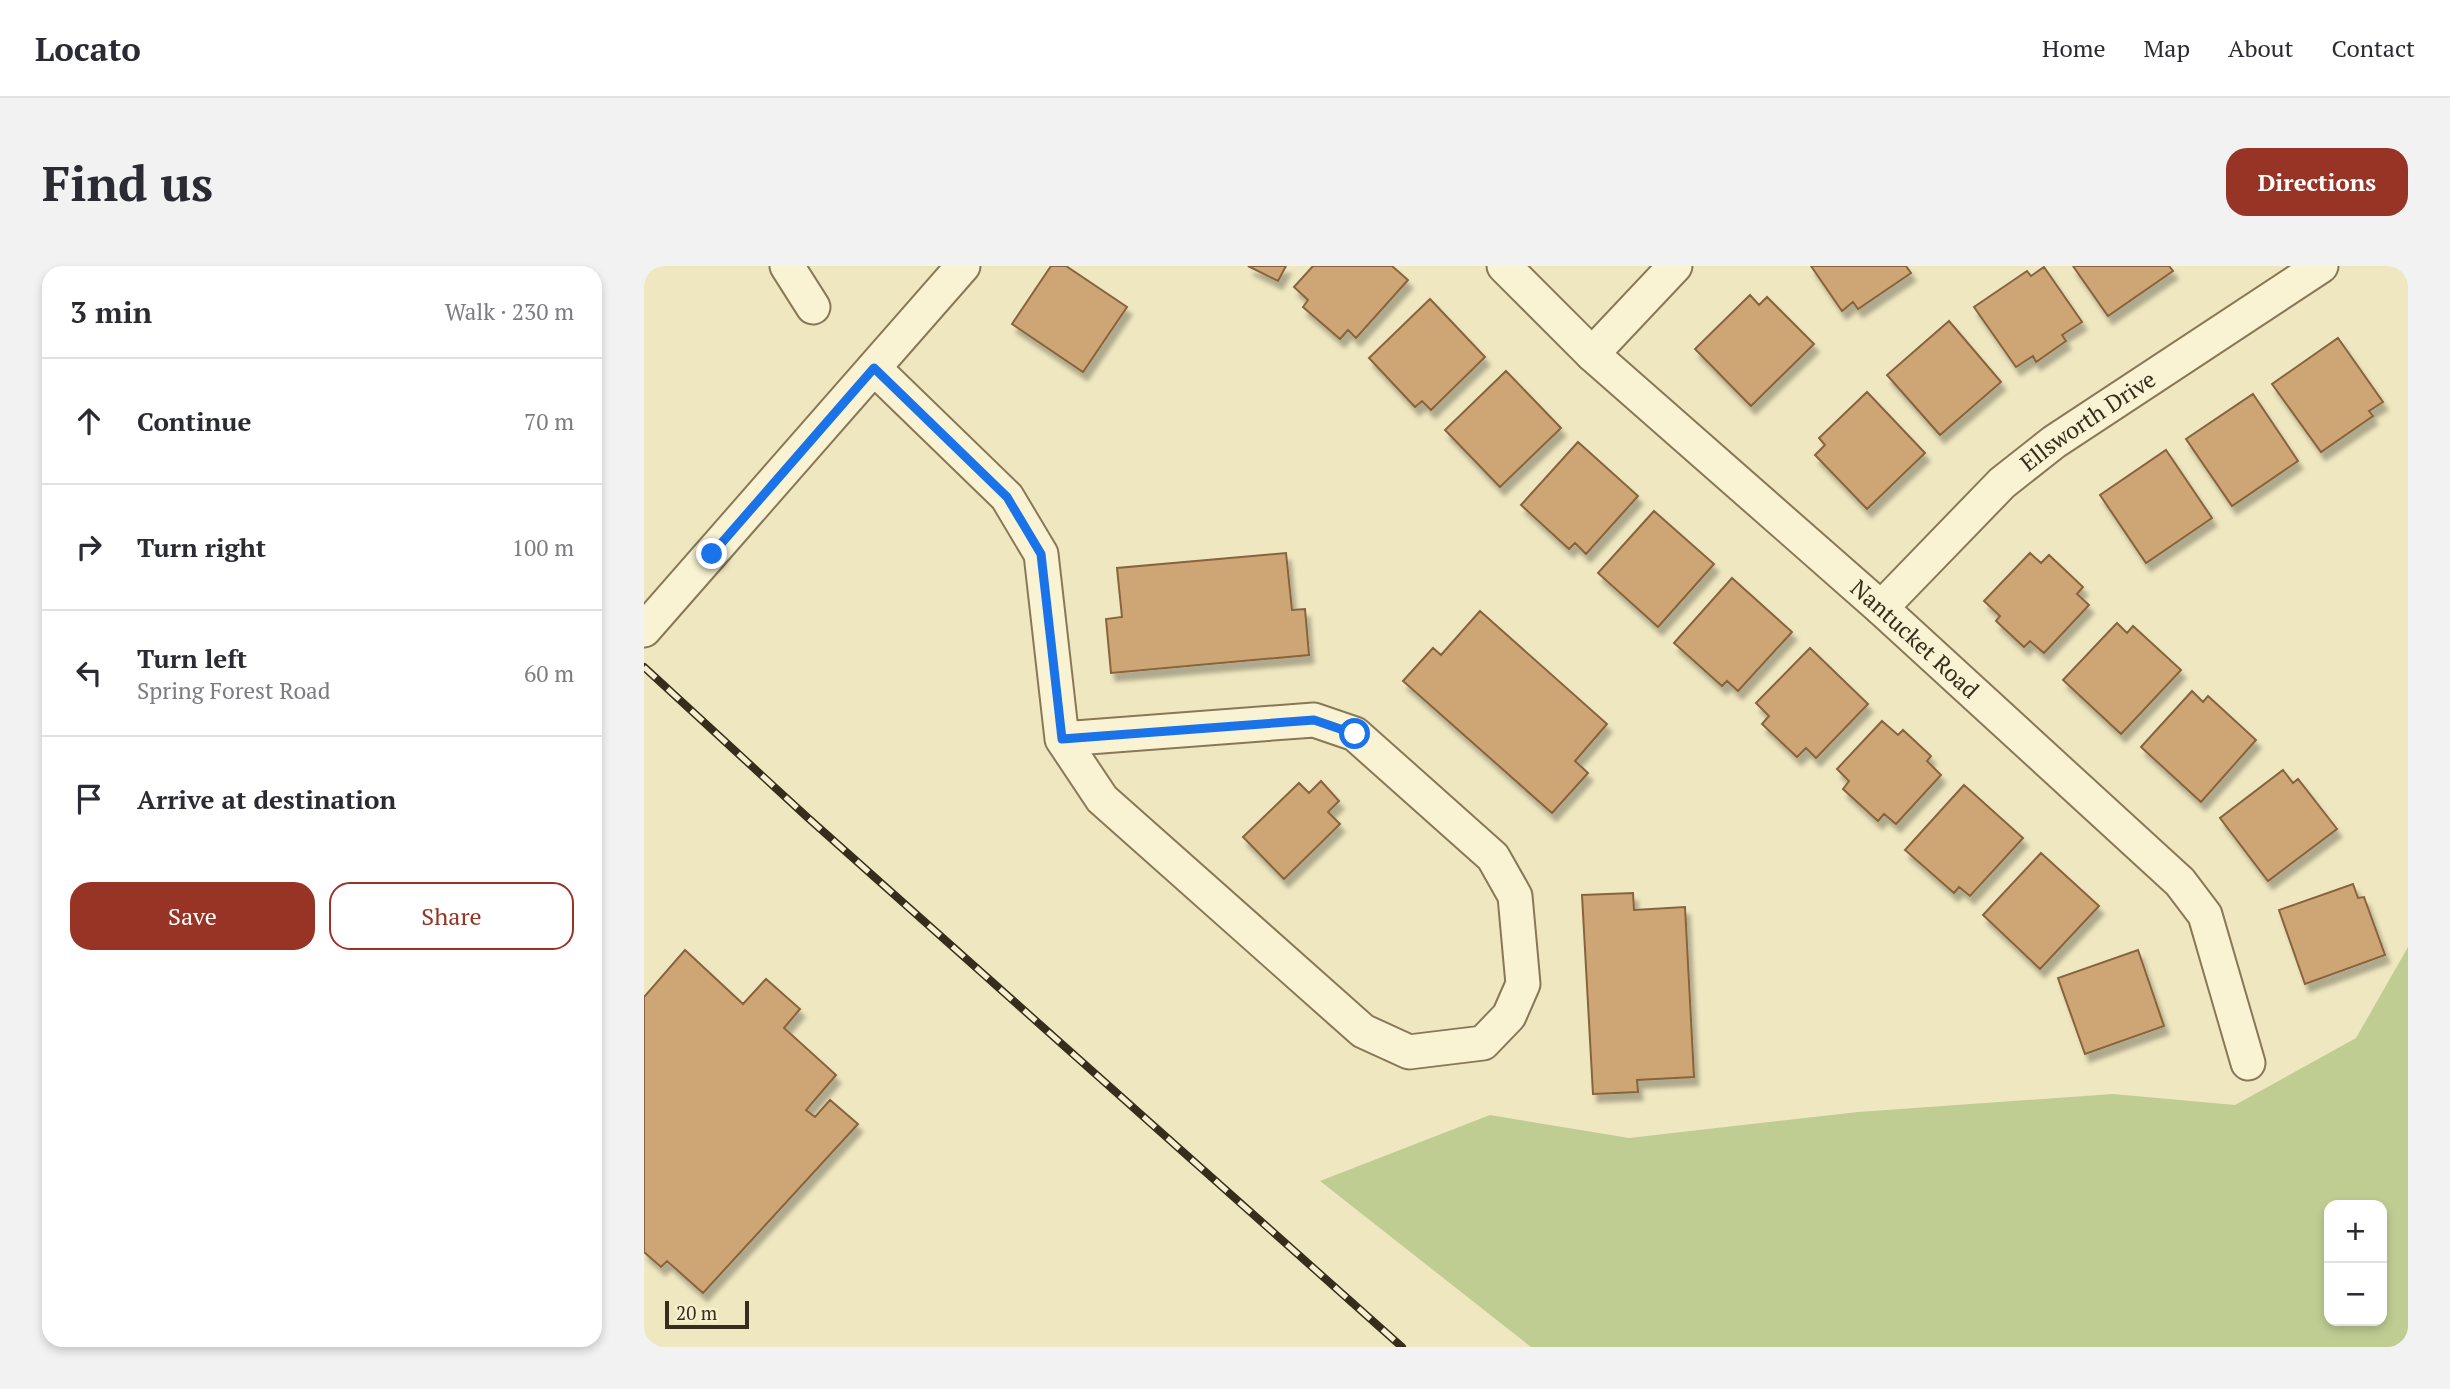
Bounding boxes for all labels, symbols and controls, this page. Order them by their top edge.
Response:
text: Locato [35,27,141,70]
text: Home [2042,32,2106,64]
text: Map [2144,32,2190,64]
text: About [2228,32,2294,64]
text: Contact [2332,32,2415,64]
button: Directions [2226,148,2408,216]
text: Find us [42,150,213,215]
text: 3 min [70,292,152,332]
text: Walk · 230 m [445,296,574,327]
street label: Ellsworth Drive [2013,363,2161,478]
icon: ahead [70,402,108,440]
text: Continue [137,404,251,438]
text: 70 m [524,406,574,437]
icon: right [70,528,108,566]
text: Turn right [137,530,266,564]
text: 100 m [512,532,574,563]
route end [696,538,727,569]
street label: Nantucket Road [1844,572,1986,705]
text: Turn left [137,641,247,675]
icon: left [70,654,108,692]
text: 60 m [524,658,574,689]
text: Spring Forest Road [137,675,330,706]
route start [1339,718,1370,749]
icon: arrive [70,780,108,818]
text: Arrive at destination [137,782,396,816]
button: Save [70,882,315,950]
button: Share [329,882,574,950]
map controls [2324,1200,2387,1326]
button: + [2324,1200,2387,1263]
button: − [2324,1263,2387,1326]
scale bar [665,1298,749,1330]
text: 20 m [676,1300,717,1325]

